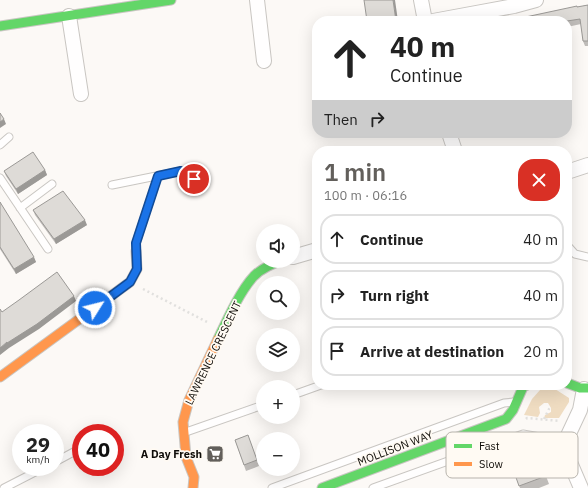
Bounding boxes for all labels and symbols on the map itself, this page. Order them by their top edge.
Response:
pin [177,162,211,196]
position arrow [74,287,116,329]
street label: LAWRENCE CRESCENT [182,298,244,407]
speed limit sign: 40 [72,424,124,476]
street label: MOLLISON WAY [355,427,435,469]
legend [446,432,578,478]
text: Fast [479,439,500,453]
supermarket icon: A Day Fresh [205,444,225,464]
place label: A Day Fresh [141,447,202,461]
text: Slow [479,457,503,471]

